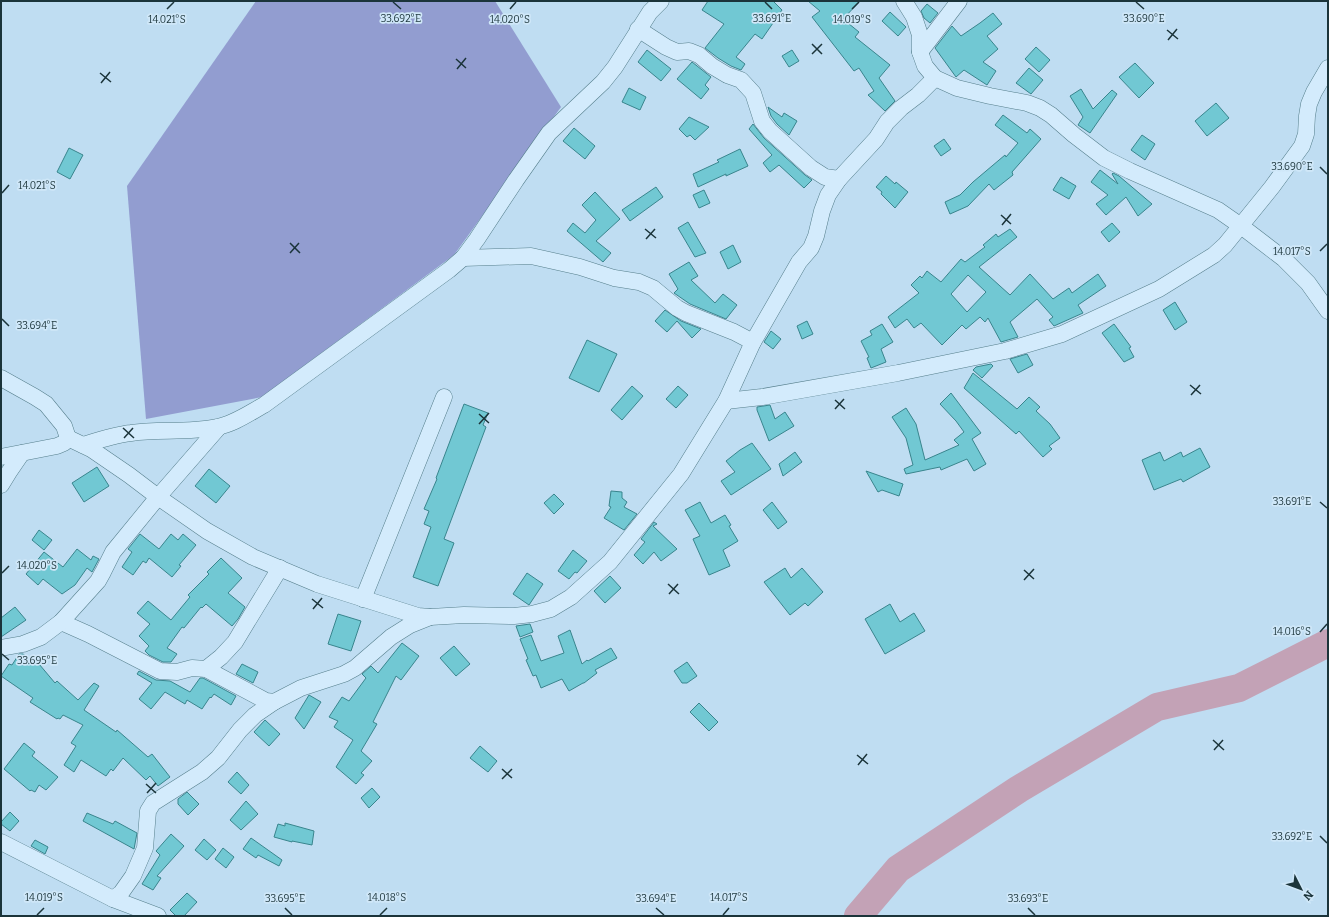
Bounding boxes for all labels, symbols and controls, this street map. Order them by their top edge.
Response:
text: 33.692°E [381,13,421,25]
text: 33.691°E [753,13,791,25]
text: 33.690°E [1123,13,1165,25]
text: 14.021°S [148,14,186,26]
text: 14.020°S [490,14,530,26]
text: 14.019°S [833,14,871,26]
text: 33.690°E [1271,161,1313,173]
text: 14.021°S [18,180,56,192]
text: 14.017°S [1273,246,1311,258]
text: 33.694°E [17,320,57,332]
text: 33.691°E [1273,496,1311,508]
text: 14.020°S [17,560,57,572]
text: 14.016°S [1273,626,1311,638]
text: 33.695°E [17,655,57,667]
text: 33.692°E [1272,831,1312,843]
north arrow [1281,869,1321,909]
text: N [1300,888,1316,903]
text: 14.019°S [25,892,63,904]
text: 14.018°S [368,892,406,904]
text: 14.017°S [710,892,748,904]
text: 33.695°E [265,893,305,905]
text: 33.694°E [636,893,676,905]
text: 33.693°E [1008,893,1048,905]

